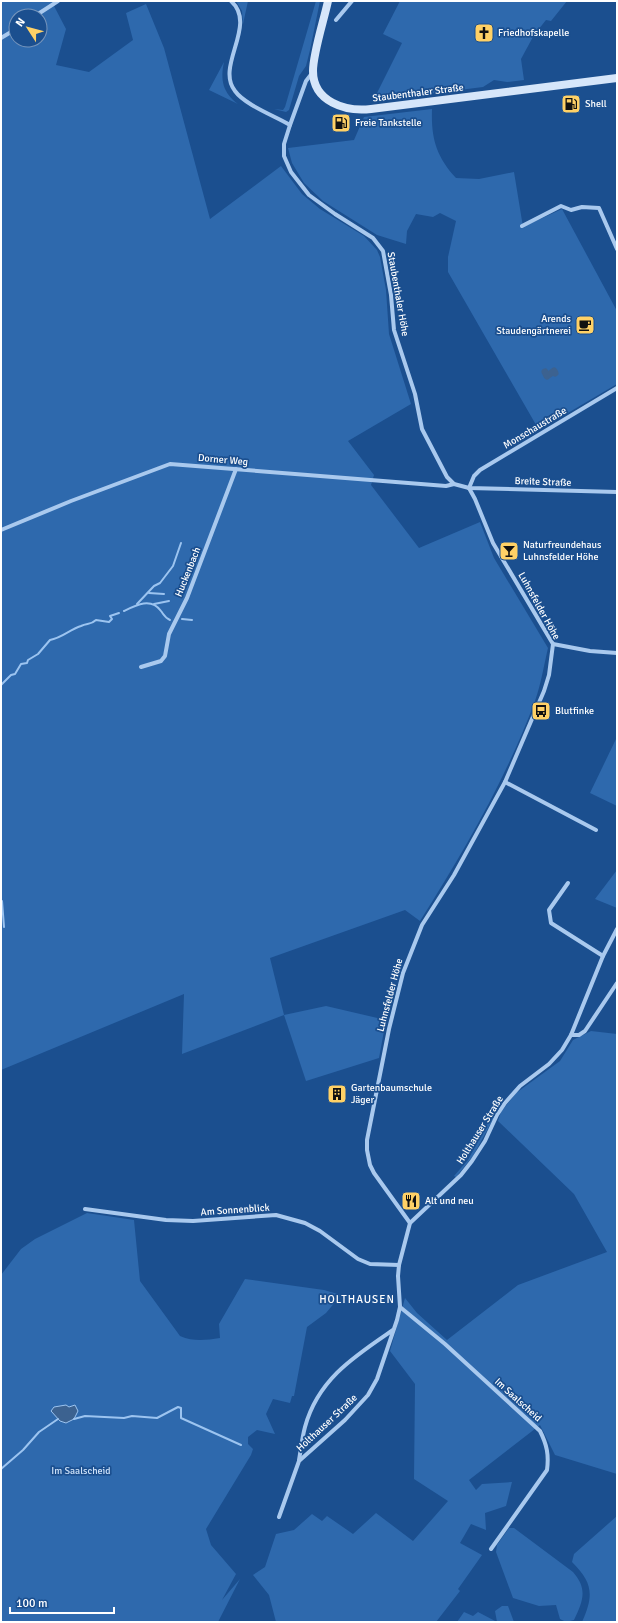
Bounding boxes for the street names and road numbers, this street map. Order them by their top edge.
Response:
street label: Staubenthaler Straße [372,81,464,105]
street label: Staubenthaler Höhe [385,251,411,337]
street label: Monschaustraße [501,404,569,452]
street label: Dorner Weg [198,452,248,468]
street label: Breite Straße [514,475,572,489]
street label: Huckenbach [173,545,203,599]
street label: Luhnsfelder Höhe [515,570,563,642]
street label: Luhnsfelder Höhe [374,957,406,1033]
street label: Holthauser Straße [454,1094,506,1166]
street label: Am Sonnenblick [200,1202,270,1218]
street label: Im Saalscheid [492,1376,544,1424]
street label: Holthauser Straße [294,1392,360,1454]

